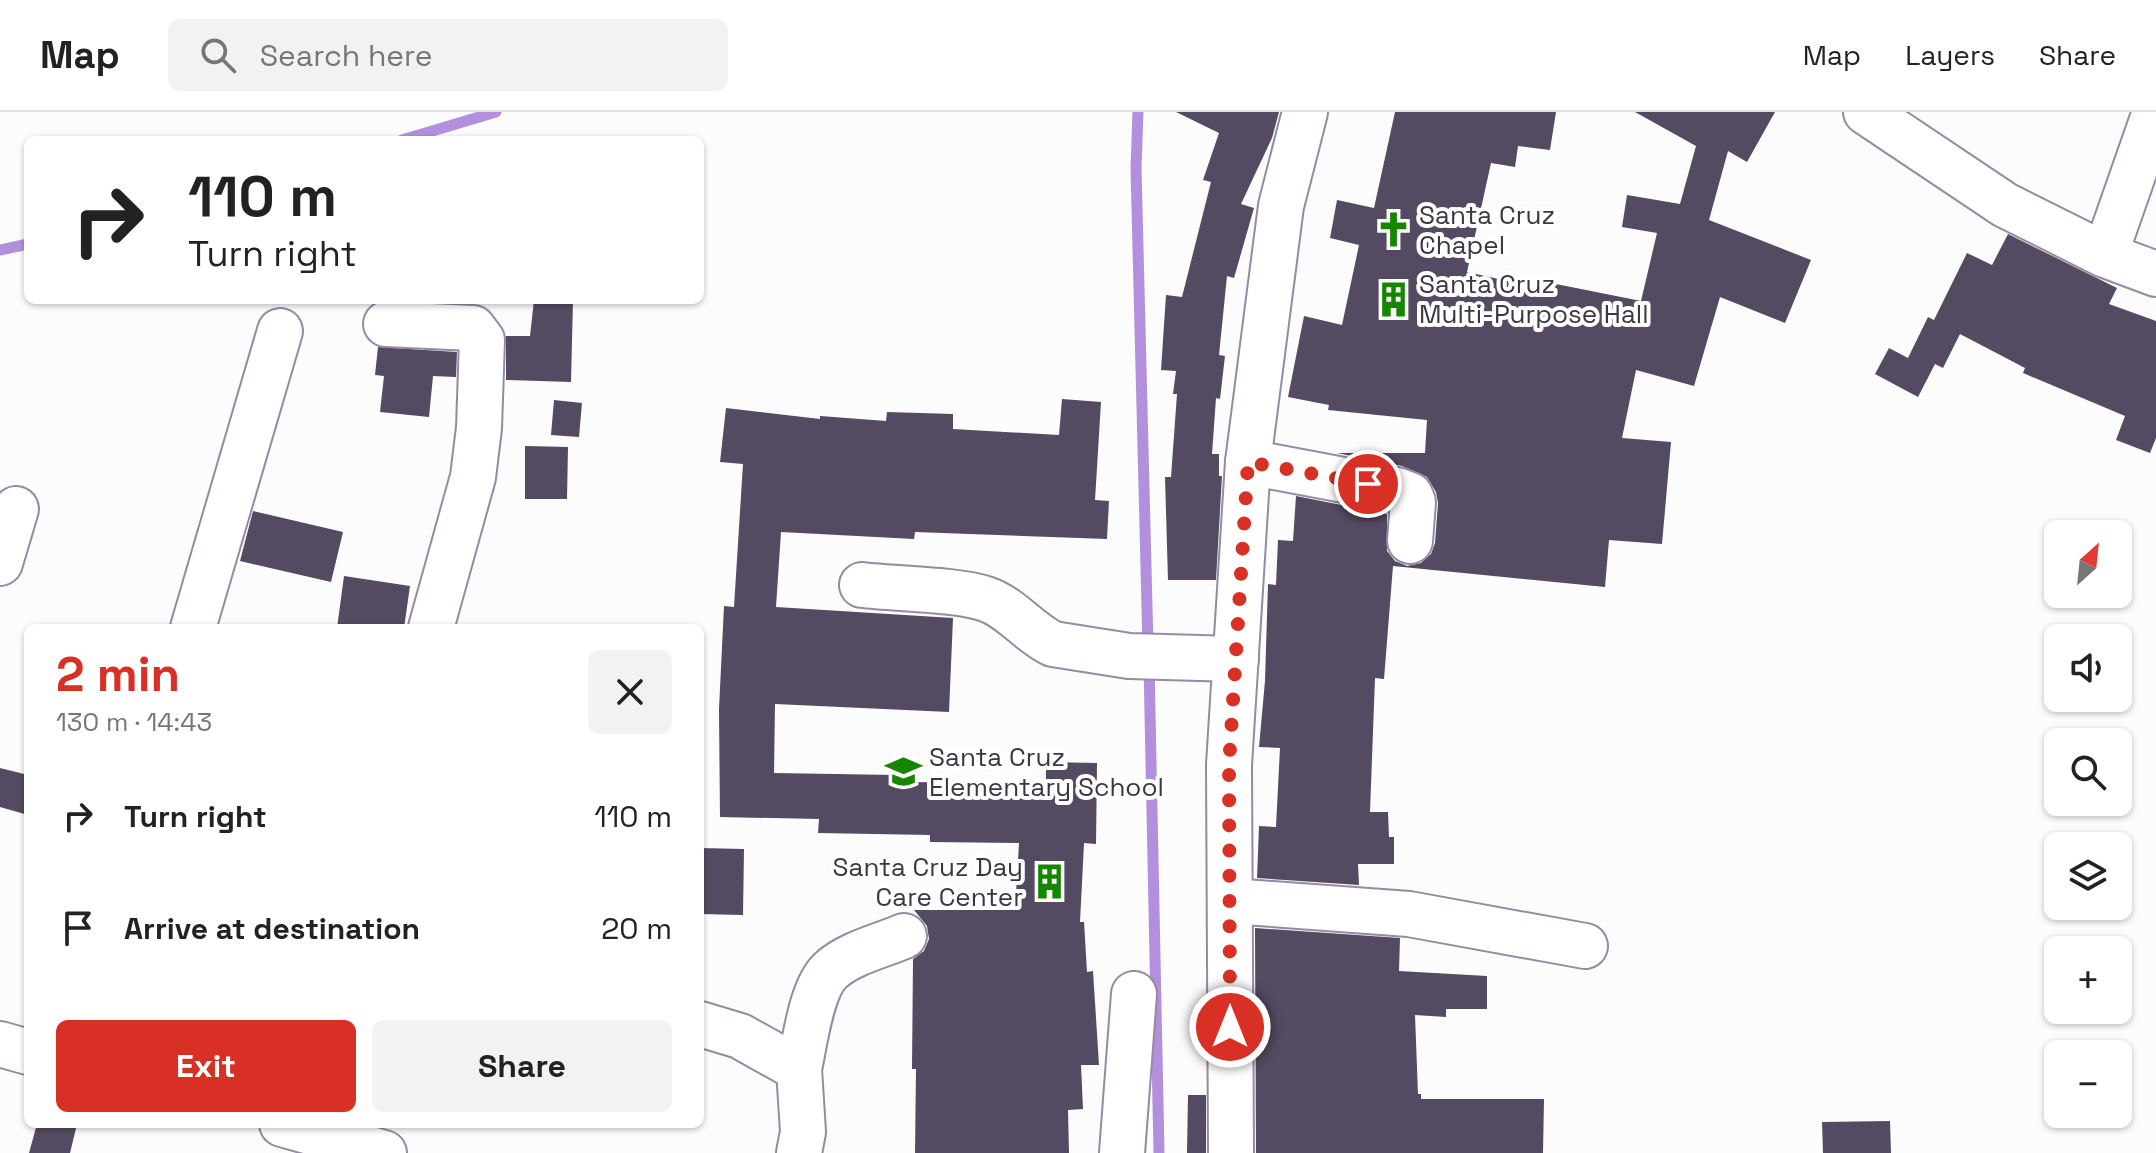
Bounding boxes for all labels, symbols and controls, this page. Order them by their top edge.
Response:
search box [168,19,728,91]
text: Map [40,31,120,79]
icon: search [196,33,240,77]
text: Search here [260,36,433,75]
text: Map [1803,37,1861,73]
text: Layers [1905,37,1995,73]
text: Share [2039,37,2116,73]
text: 110 m [188,161,337,232]
icon: right [56,168,160,272]
place label: Santa Cruz Chapel [1419,198,1555,262]
church icon: Santa Cruz Chapel [1374,211,1412,249]
text: Turn right [188,231,357,277]
place label: Santa Cruz Multi-Purpose Hall [1419,267,1649,331]
building icon: Santa Cruz Multi-Purpose Hall [1374,280,1412,318]
pin [1334,450,1402,518]
icon: arrive [1346,462,1390,506]
north arrow [2044,520,2132,608]
map controls [2044,520,2132,1128]
button: sound [2044,624,2132,712]
text: 2 min [56,644,180,705]
button: close [588,650,672,734]
text: 130 m · 14:43 [56,705,212,739]
button: search [2044,728,2132,816]
place label: Santa Cruz Elementary School [929,740,1164,804]
school or university icon: Santa Cruz Elementary School [884,753,922,791]
icon: right [56,794,100,838]
text: Turn right [124,797,267,836]
text: 110 m [594,797,672,836]
button: layers [2044,832,2132,920]
place label: Santa Cruz Day Care Center [833,850,1023,914]
building icon: Santa Cruz Day Care Center [1030,863,1068,901]
icon: arrive [56,906,100,950]
text: Arrive at destination [124,909,420,948]
text: 20 m [601,909,672,948]
button: + [2044,936,2132,1024]
position arrow [1188,985,1272,1069]
button: Exit [56,1020,356,1112]
button: Share [372,1020,672,1112]
button: − [2044,1040,2132,1128]

